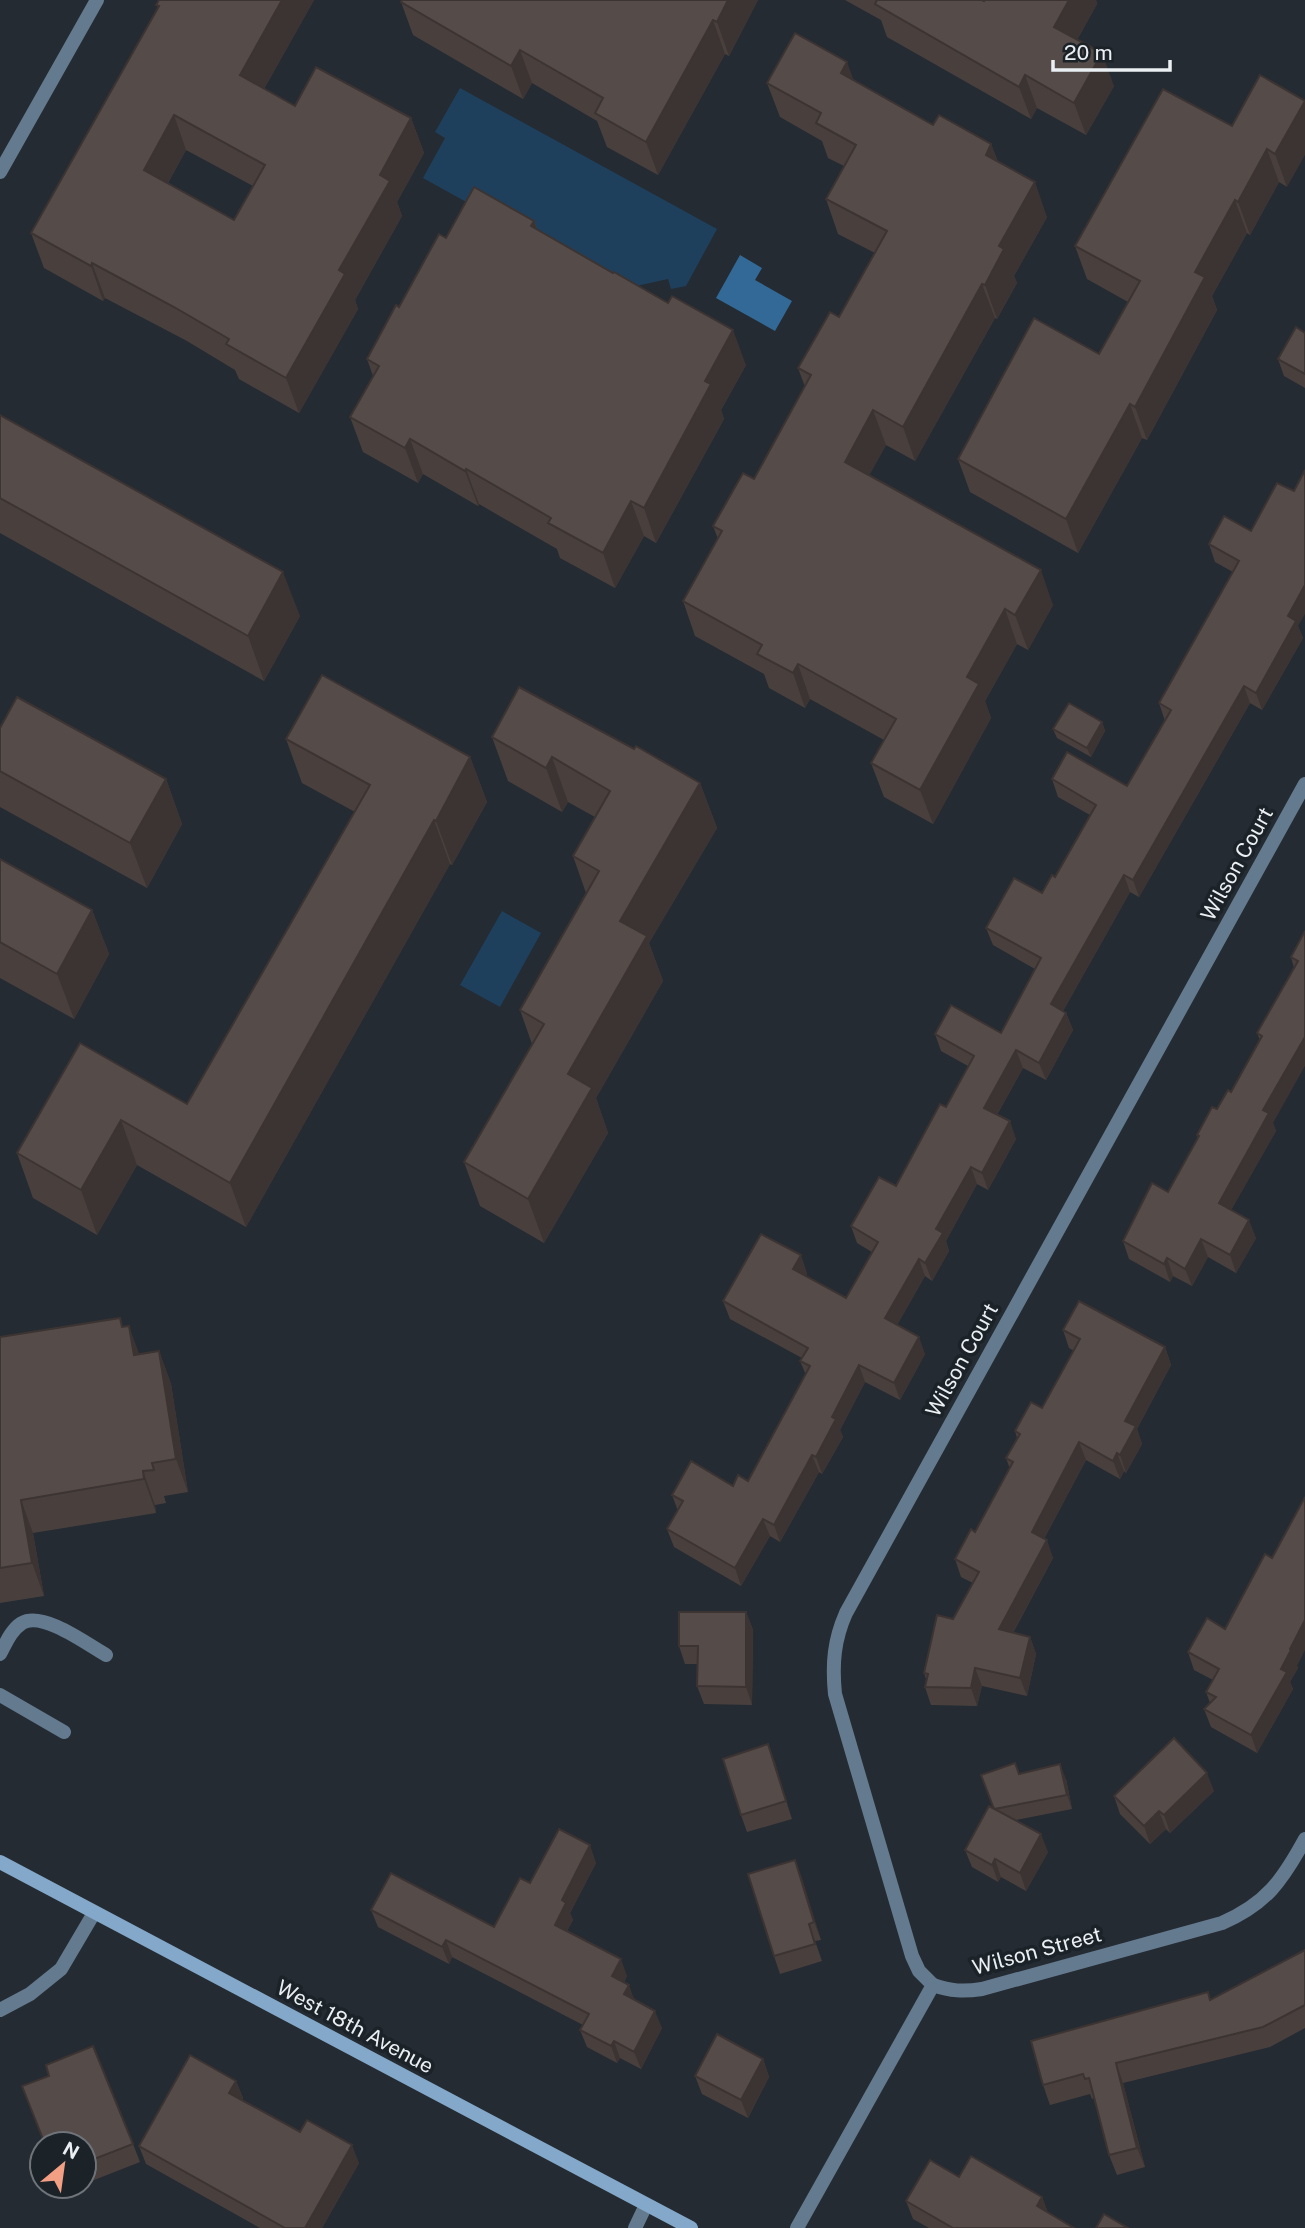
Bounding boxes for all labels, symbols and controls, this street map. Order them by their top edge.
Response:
scale bar [1053,28,1170,72]
text: 20 m [1064,40,1113,65]
street label: Wilson Court [1195,803,1278,925]
street label: Wilson Court [920,1299,1003,1421]
street label: Wilson Street [970,1921,1104,1980]
street label: West 18th Avenue [272,1975,438,2078]
north arrow [28,2130,98,2200]
text: N [59,2137,83,2163]

